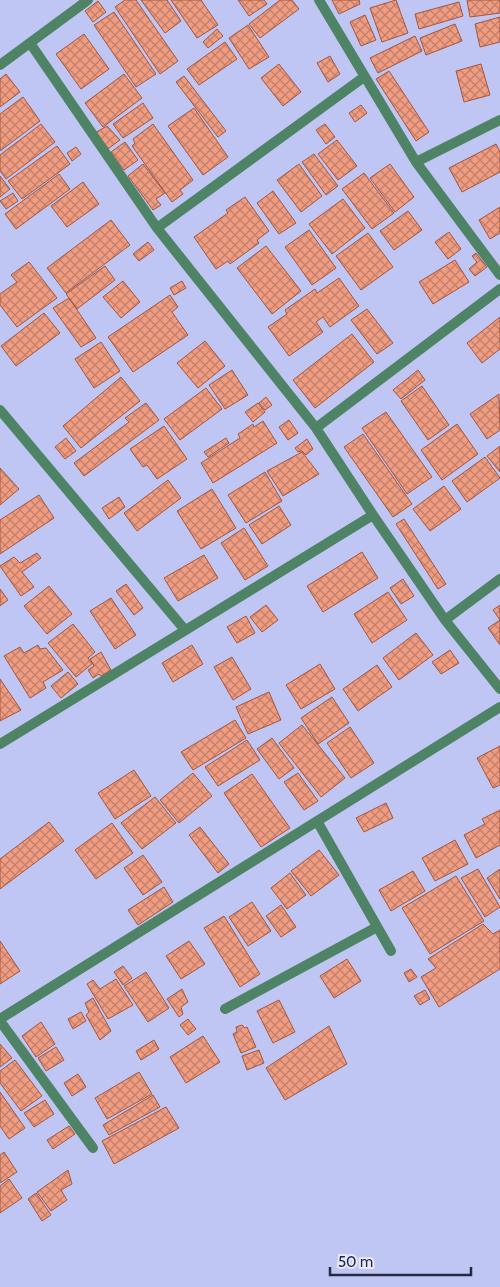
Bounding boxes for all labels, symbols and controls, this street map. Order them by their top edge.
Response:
scale bar [330,1244,471,1276]
text: 50 m [338,1253,373,1271]

